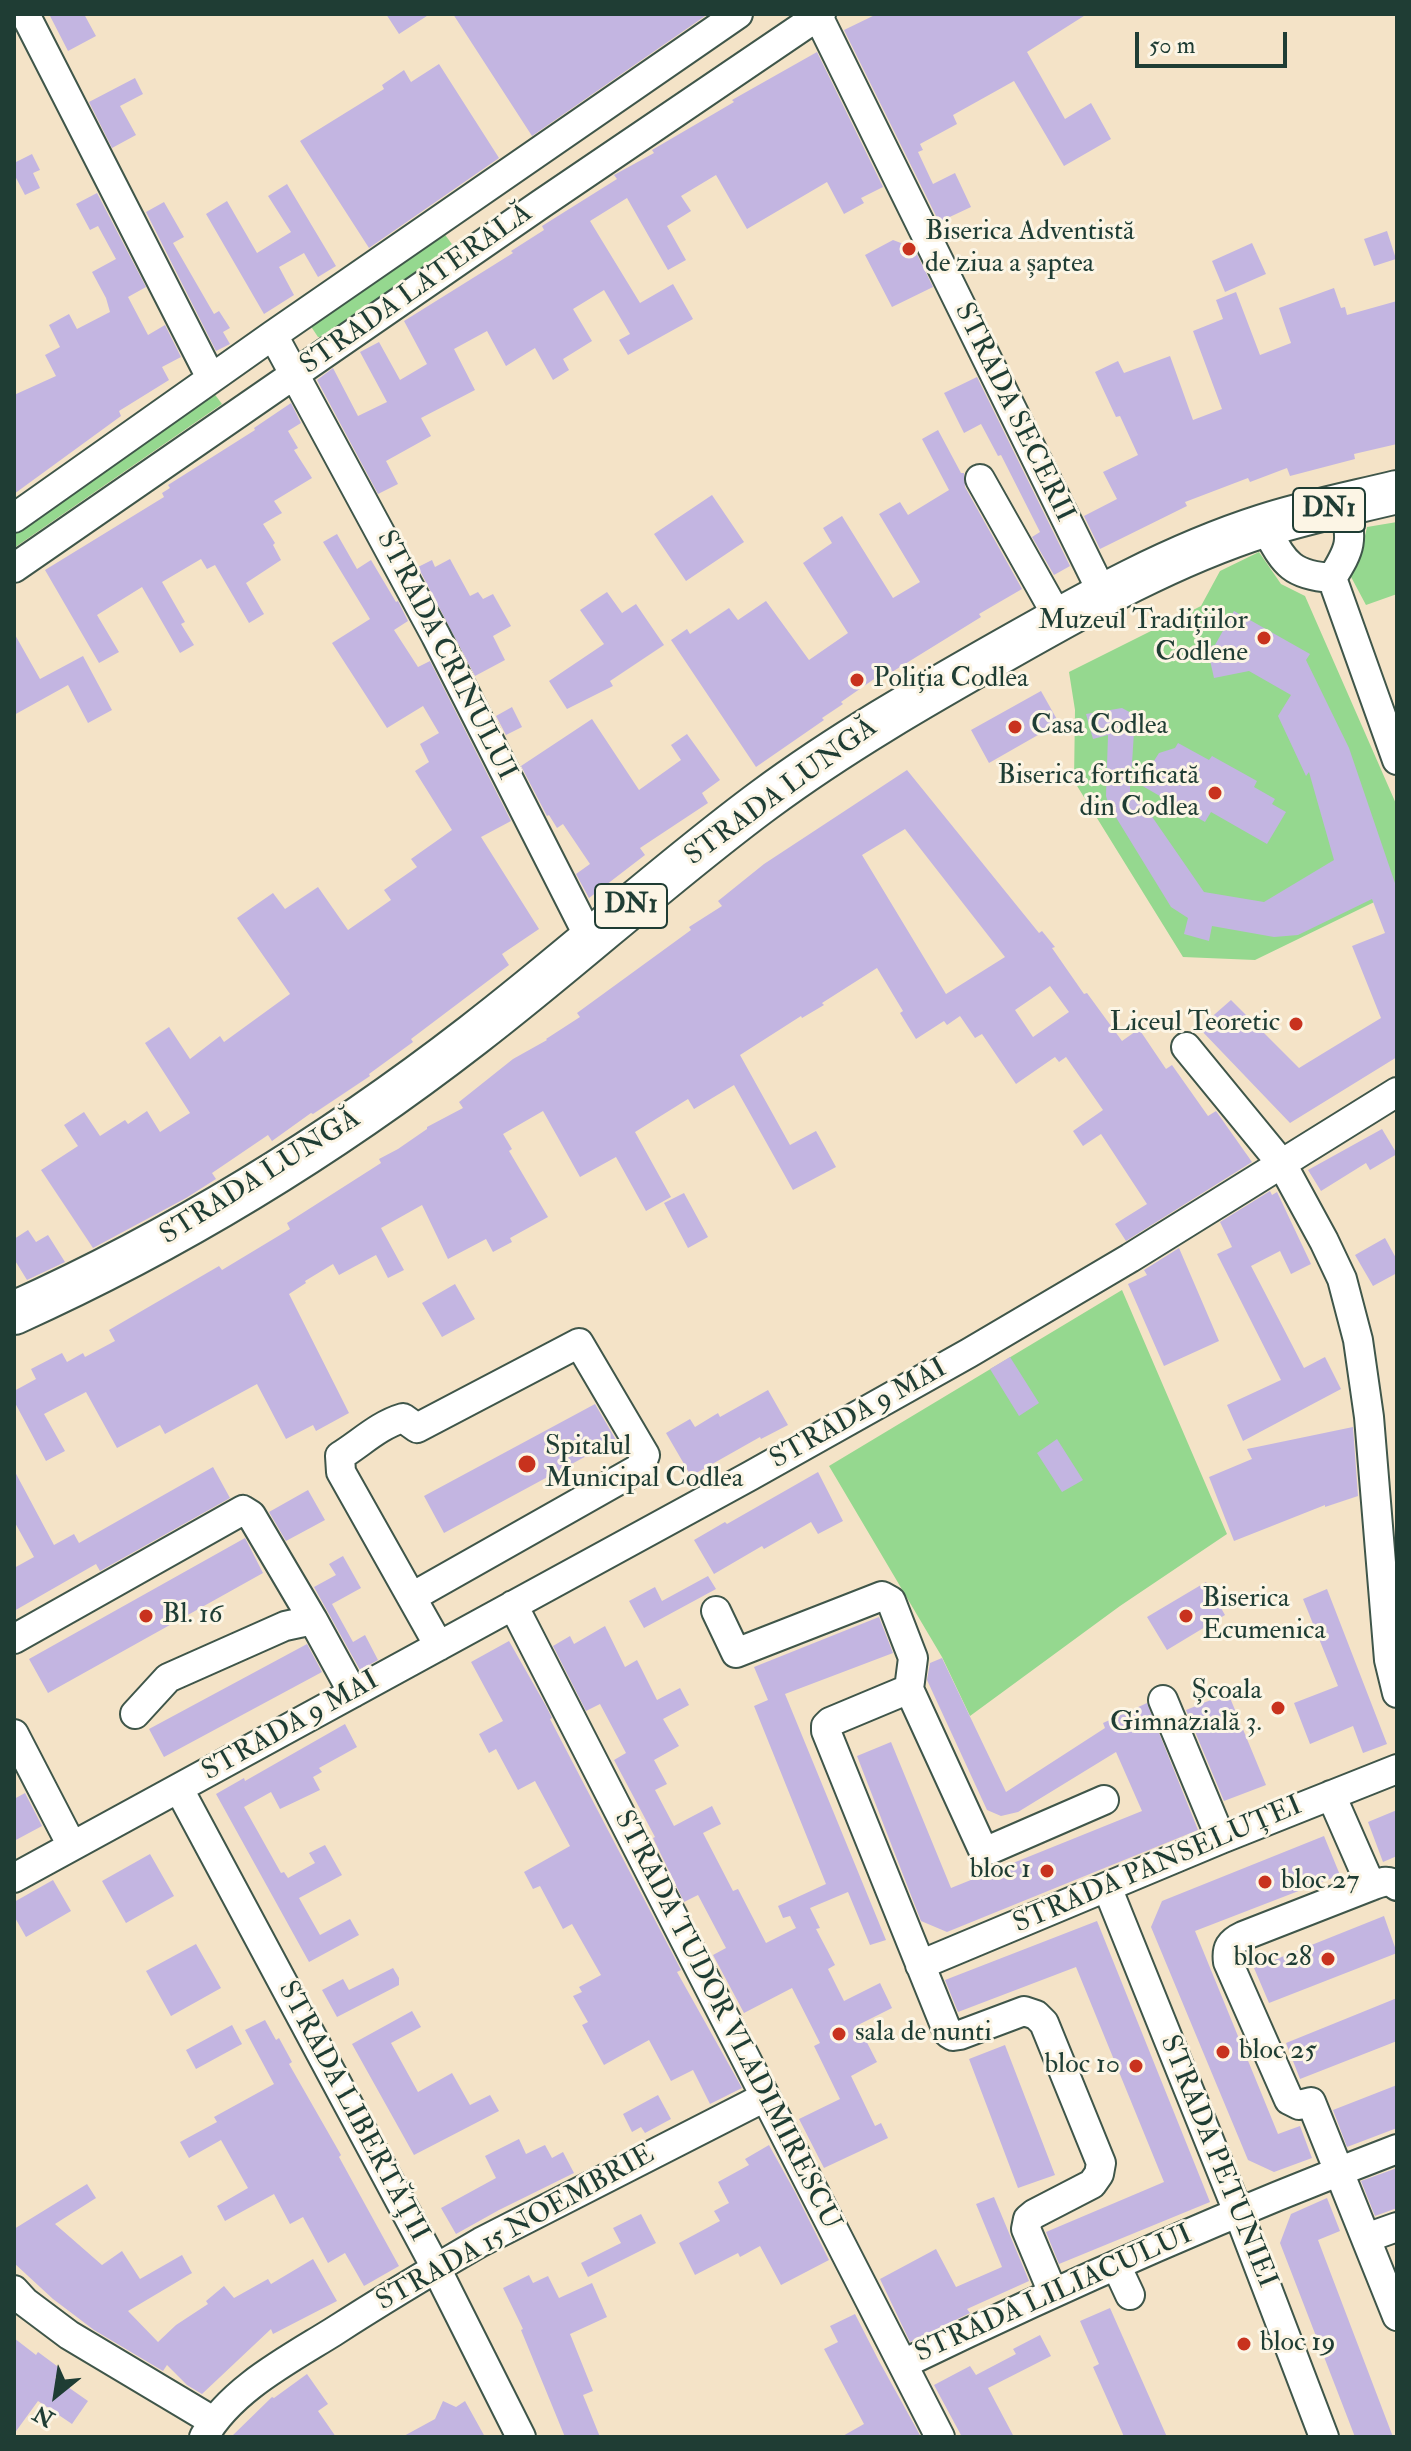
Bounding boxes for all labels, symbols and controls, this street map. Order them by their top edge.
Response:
scale bar [1139,16,1291,66]
text: 50 m [1149,30,1195,61]
street label: STRADA LATERALĂ [295,197,539,383]
place label: Biserica Adventistă de ziua a șaptea [925,216,1134,282]
marker: Biserica Adventistă de ziua a șaptea [900,240,918,258]
street label: STRADA SECERII [945,298,1081,528]
road number: DN1 [1293,488,1365,532]
street label: STRADA CRINULUI [368,526,522,786]
place label: Muzeul Tradițiilor Codlene [1038,605,1248,671]
marker: Muzeul Tradițiilor Codlene [1255,629,1273,647]
place label: Poliția Codlea [873,663,1029,697]
marker: Poliția Codlea [848,671,866,689]
place label: Casa Codlea [1031,710,1168,744]
street label: STRADA LUNGĂ [679,712,885,874]
marker: Casa Codlea [1006,718,1024,736]
place label: Biserica fortificată din Codlea [997,760,1199,826]
marker: Biserica fortificată din Codlea [1206,784,1224,802]
road number: DN1 [595,884,667,928]
place label: Liceul Teoretic [1110,1007,1280,1041]
marker: Liceul Teoretic [1287,1015,1305,1033]
street label: STRADA LUNGĂ [155,1103,367,1253]
street label: STRADA 9 MAI [765,1353,953,1477]
place label: Spitalul Municipal Codlea [545,1431,743,1497]
marker: Spitalul Municipal Codlea [516,1453,538,1475]
place label: Biserica Ecumenica [1202,1583,1326,1649]
place label: Bl. 16 [162,1599,223,1633]
marker: Bl. 16 [137,1607,155,1625]
marker: Biserica Ecumenica [1177,1607,1195,1625]
street label: STRADA 9 MAI [197,1665,385,1789]
place label: Școala Gimnazială 3. [1110,1675,1262,1741]
marker: Școala Gimnazială 3. [1269,1699,1287,1717]
street label: STRADA PANSELUȚEI [1009,1790,1307,1942]
street label: STRADA TUDOR VLADIMIRESCU [605,1806,847,2236]
place label: bloc 1 [970,1854,1031,1888]
marker: bloc 1 [1038,1862,1056,1880]
place label: bloc 27 [1281,1865,1359,1899]
marker: bloc 27 [1256,1873,1274,1891]
place label: bloc 28 [1233,1942,1312,1976]
marker: bloc 28 [1319,1950,1337,1968]
street label: STRADA LIBERTĂȚII [269,1976,435,2248]
place label: sala de nunti [855,2017,992,2051]
marker: sala de nunti [830,2025,848,2043]
street label: STRADA PETUNIEI [1151,2031,1283,2293]
place label: bloc 25 [1239,2035,1317,2069]
marker: bloc 25 [1214,2043,1232,2061]
place label: bloc 10 [1045,2049,1120,2083]
marker: bloc 10 [1127,2057,1145,2075]
street label: STRADA 15 NOEMBRIE [371,2139,661,2319]
street label: STRADA LILIACULUI [910,2219,1198,2371]
place label: bloc 19 [1260,2327,1336,2361]
marker: bloc 19 [1235,2335,1253,2353]
north arrow [16,2355,96,2435]
text: N [28,2399,60,2433]

